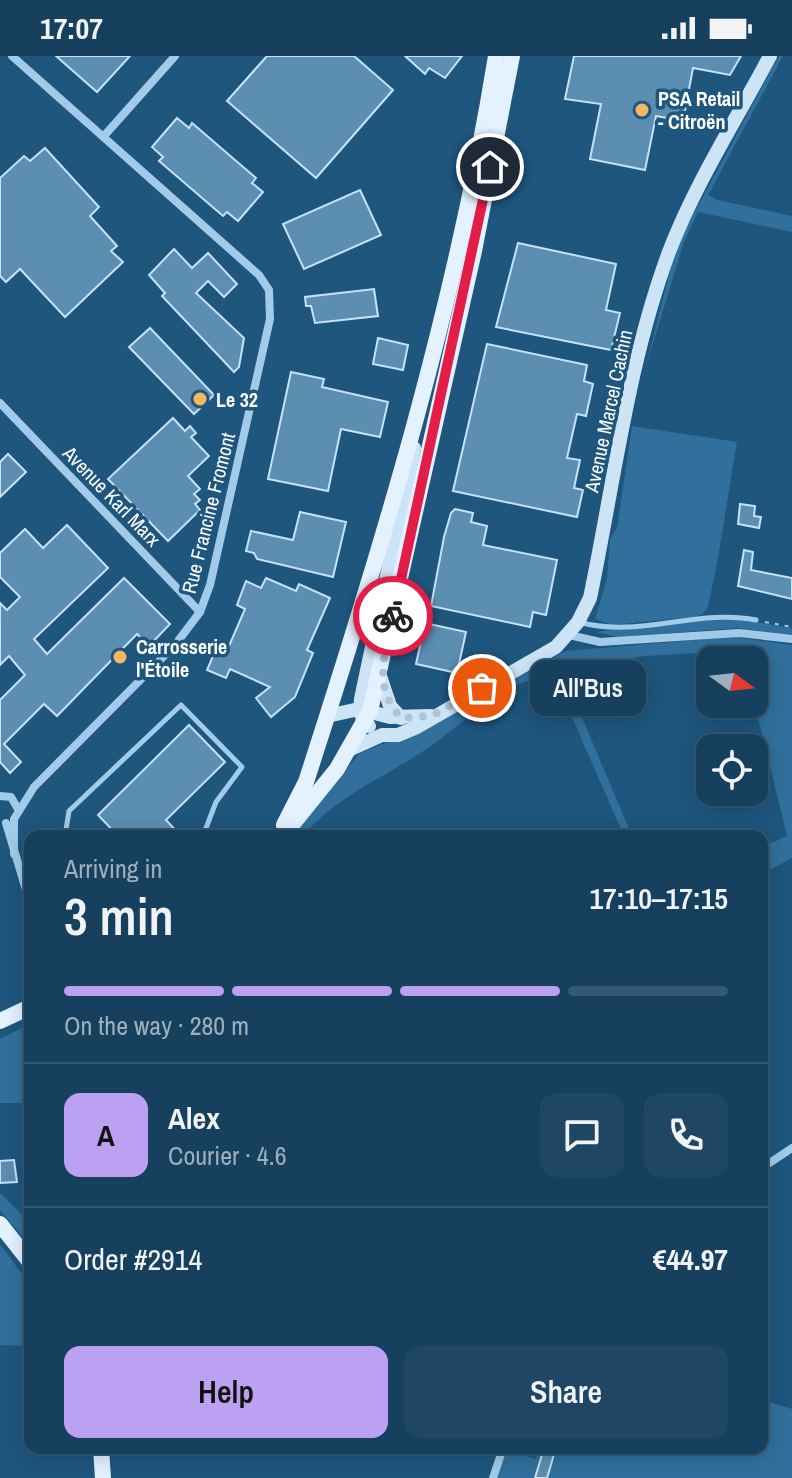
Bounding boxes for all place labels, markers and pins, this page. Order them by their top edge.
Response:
place label: PSA Retail - Citroën [658,85,740,135]
marker: PSA Retail - Citroën [633,101,651,119]
pin [456,133,524,201]
place label: Le 32 [216,386,258,413]
marker: Le 32 [191,390,209,408]
place label: Carrosserie l'Étoile [136,633,227,683]
marker: Carrosserie l'Étoile [111,648,129,666]
pin [448,654,516,722]
callout: All'Bus [530,660,646,716]

